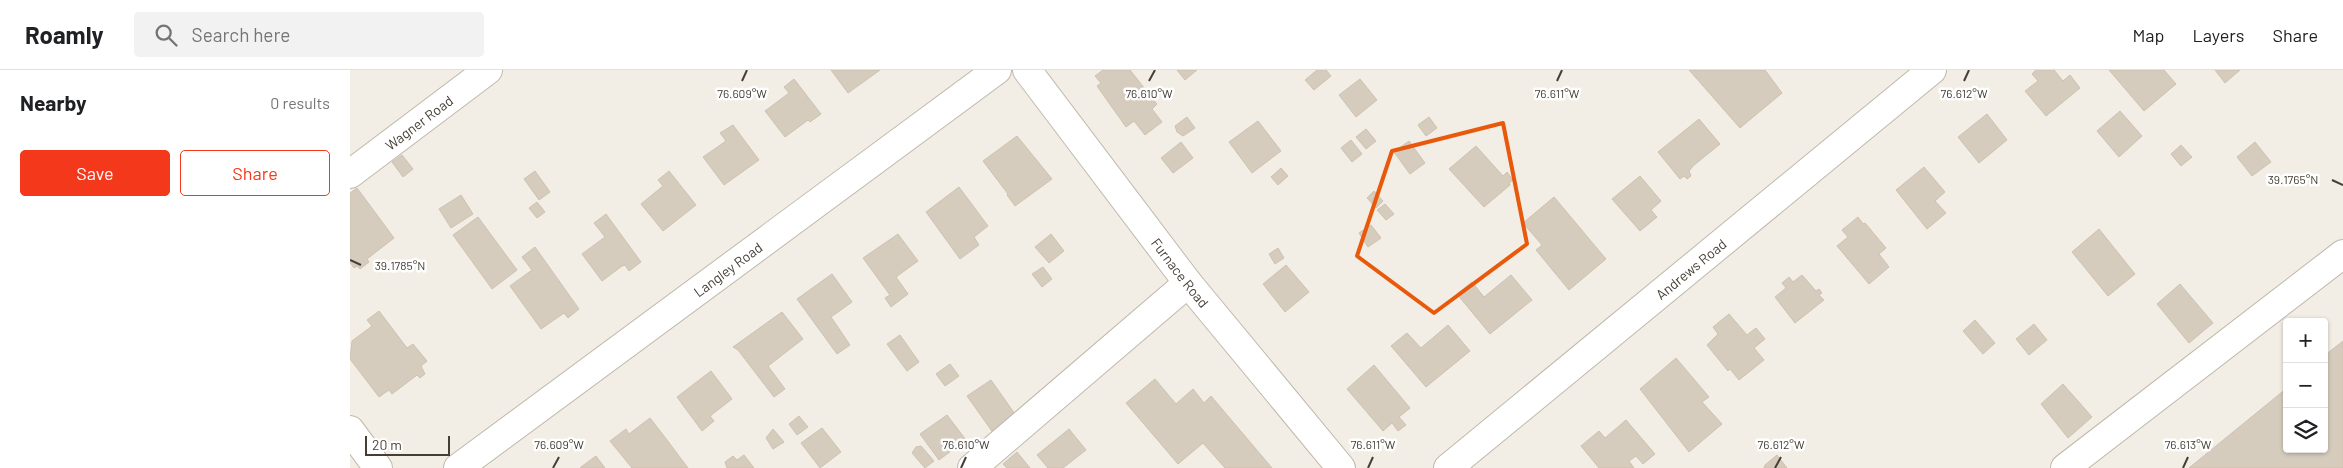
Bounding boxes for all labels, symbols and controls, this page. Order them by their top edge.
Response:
search box [134,12,484,57]
text: Roamly [25,20,104,49]
icon: search [152,21,180,49]
text: Search here [192,23,290,46]
text: Map [2132,24,2164,46]
text: Layers [2192,24,2245,46]
text: Share [2273,24,2318,46]
text: 76.609°W [717,86,767,100]
text: 76.610°W [1125,86,1173,100]
text: 76.611°W [1535,86,1580,100]
text: 76.612°W [1941,86,1988,100]
text: Nearby [20,90,86,115]
street label: Wagner Road [382,91,456,153]
text: 0 results [270,93,330,112]
button: Save [20,150,170,196]
button: Share [180,150,330,196]
text: 39.1765°N [2268,172,2318,186]
street label: Furnace Road [1148,234,1213,311]
street label: Andrews Road [1652,235,1729,302]
street label: Langley Road [690,238,765,300]
text: 39.1785°N [375,258,425,272]
map controls [2283,318,2328,453]
button: + [2283,318,2328,363]
button: − [2283,363,2328,408]
button: layers [2283,408,2328,453]
scale bar [365,433,450,456]
text: 20 m [372,436,402,453]
text: 76.609°W [534,437,584,451]
text: 76.610°W [942,437,990,451]
text: 76.611°W [1351,437,1396,451]
text: 76.612°W [1758,437,1805,451]
text: 76.613°W [2165,437,2212,451]

